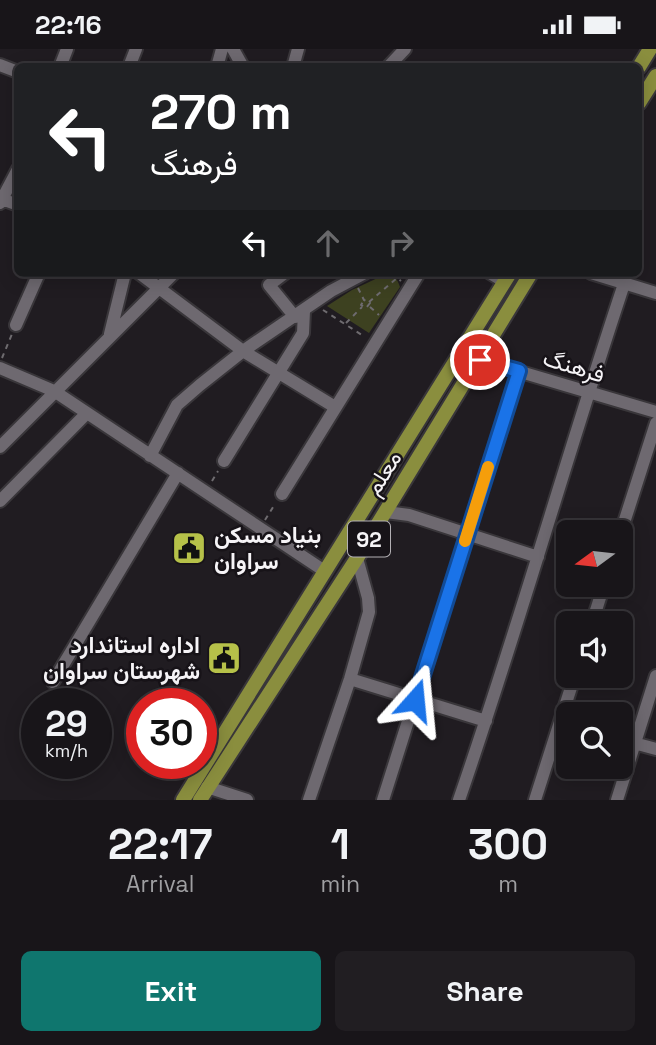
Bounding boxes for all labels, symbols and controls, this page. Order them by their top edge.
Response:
text: 22:16 [35,8,101,42]
text: 270 m [150,81,292,143]
icon: left [35,91,126,182]
text: فرهنگ [150,144,238,184]
icon: left [236,224,274,262]
icon: ahead [309,224,347,262]
icon: right [382,224,420,262]
pin [450,330,510,390]
icon: arrive [461,341,499,379]
street label: فرهنگ [539,342,609,390]
street label: معلم [358,445,408,501]
place label: بنیاد مسکن سراوان [214,520,321,576]
north arrow [556,520,634,597]
map controls [556,520,633,779]
road number: 92 [348,521,390,557]
public building icon: بنیاد مسکن سراوان [170,529,208,567]
button: sound [556,611,633,688]
place label: اداره استاندارد شهرستان سراوان [43,630,200,686]
public building icon: اداره استاندارد شهرستان سراوان [205,639,243,677]
position arrow [378,663,452,737]
speed limit sign: 30 [126,688,217,779]
text: 29 [45,702,88,746]
button: search [556,702,633,779]
text: km/h [45,739,88,762]
text: 22:17 [108,818,213,871]
text: 1 [331,818,350,871]
text: 300 [468,818,548,871]
text: Arrival [126,869,194,899]
text: min [321,869,360,899]
text: m [498,869,518,899]
button: Exit [21,951,321,1031]
button: Share [335,951,635,1031]

